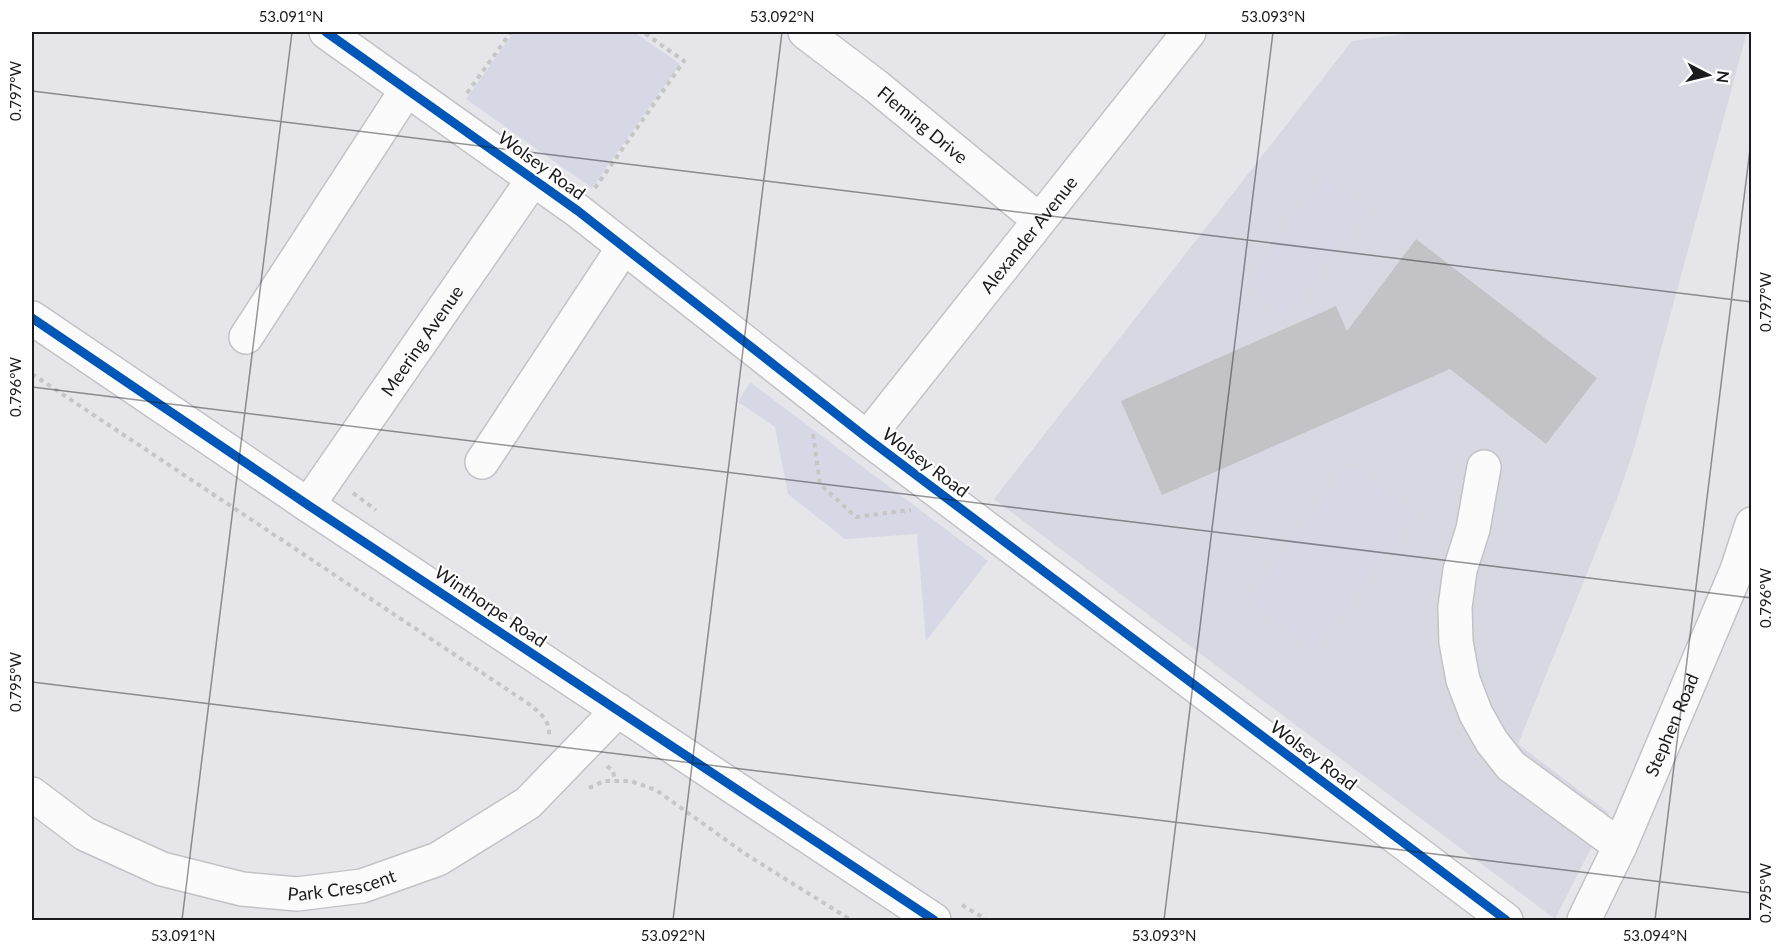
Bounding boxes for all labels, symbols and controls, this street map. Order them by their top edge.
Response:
text: 53.091°N [259,7,323,25]
text: 53.092°N [750,7,814,25]
text: 53.093°N [1241,7,1305,25]
north arrow [1678,45,1738,105]
text: 0.797°W [6,60,24,121]
text: N [1713,70,1734,84]
street label: Fleming Drive [874,81,972,168]
street label: Wolsey Road [494,126,590,204]
street label: Alexander Avenue [975,171,1082,297]
text: 0.797°W [1756,271,1774,332]
street label: Meering Avenue [376,281,468,400]
text: 0.796°W [6,356,24,417]
street label: Wolsey Road [878,422,974,502]
street label: Winthorpe Road [431,560,551,652]
text: 0.796°W [1756,567,1774,628]
text: 0.795°W [6,651,24,712]
street label: Stephen Road [1640,670,1703,779]
street label: Wolsey Road [1266,715,1362,795]
text: 0.795°W [1756,862,1774,923]
street label: Park Crescent [287,864,399,905]
text: 53.091°N [151,926,215,944]
text: 53.092°N [641,926,705,944]
text: 53.093°N [1132,926,1196,944]
text: 53.094°N [1623,926,1687,944]

